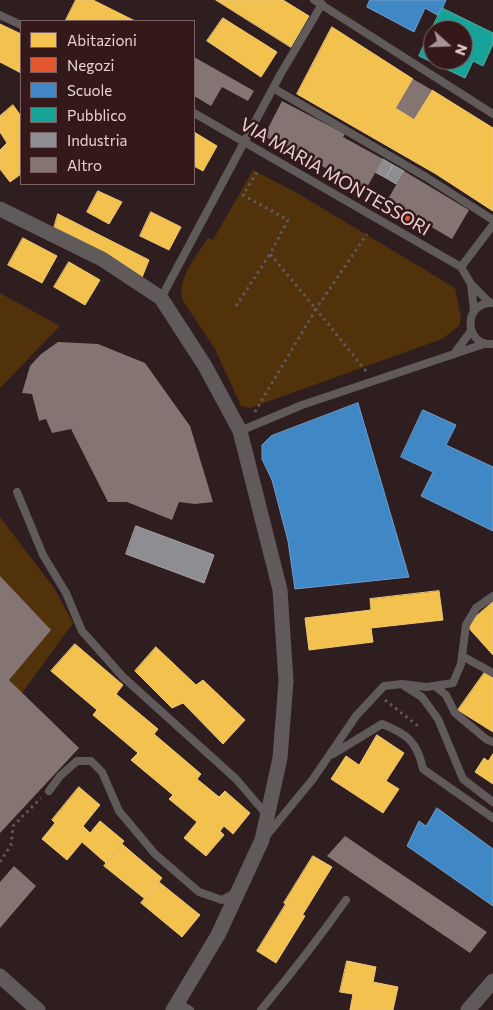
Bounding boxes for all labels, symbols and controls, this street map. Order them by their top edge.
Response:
legend [20,20,195,185]
north arrow [423,20,473,70]
text: Abitazioni [67,31,137,49]
text: N [452,42,471,58]
text: Negozi [67,56,114,74]
text: Scuole [67,81,112,99]
text: Pubblico [67,106,127,124]
street label: VIA MARIA MONTESSORI [236,114,434,240]
text: Industria [67,131,127,149]
text: Altro [67,156,102,174]

